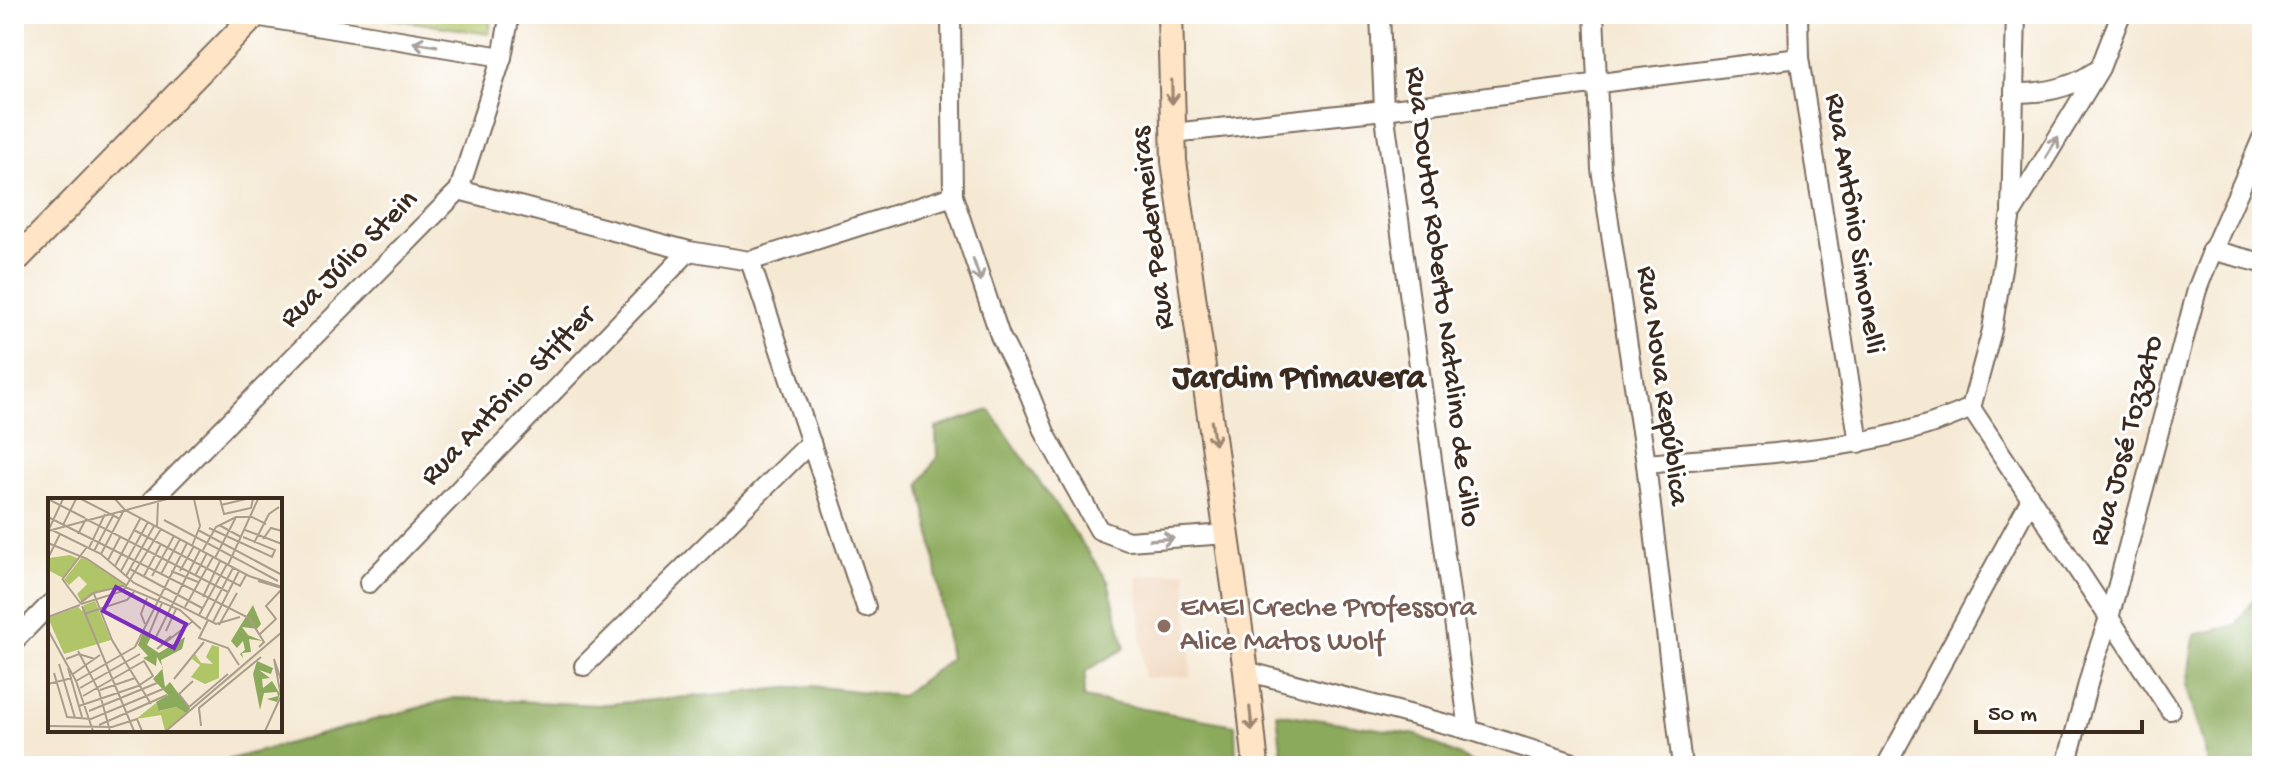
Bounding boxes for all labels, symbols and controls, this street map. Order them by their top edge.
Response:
one-way arrow [413,36,438,51]
street label: Rua Doutor Roberto Natalino de Cillo [1395,65,1487,529]
one-way arrow [1165,78,1180,105]
street label: Rua Antônio Simonelli [1815,91,1891,357]
street label: Rua Pederneiras [1124,124,1184,331]
one-way arrow [2044,136,2060,158]
street label: Rua Júlio Stein [273,183,427,337]
one-way arrow [971,257,986,282]
street label: Rua Nova República [1627,264,1695,509]
street label: Rua Antônio Stifter [414,298,606,494]
street label: Rua José Tozzato [2083,332,2173,550]
district label: Jardim Primavera [1171,360,1428,400]
one-way arrow [1206,420,1221,445]
inset map [48,498,282,732]
one-way arrow [1148,531,1175,546]
place label: EMEI Creche Professora Alice Matos Wolf [1180,592,1477,661]
marker: EMEI Creche Professora Alice Matos Wolf [1155,617,1173,635]
scale bar [1976,684,2142,734]
text: 50 m [1988,701,2037,730]
one-way arrow [1244,705,1259,732]

